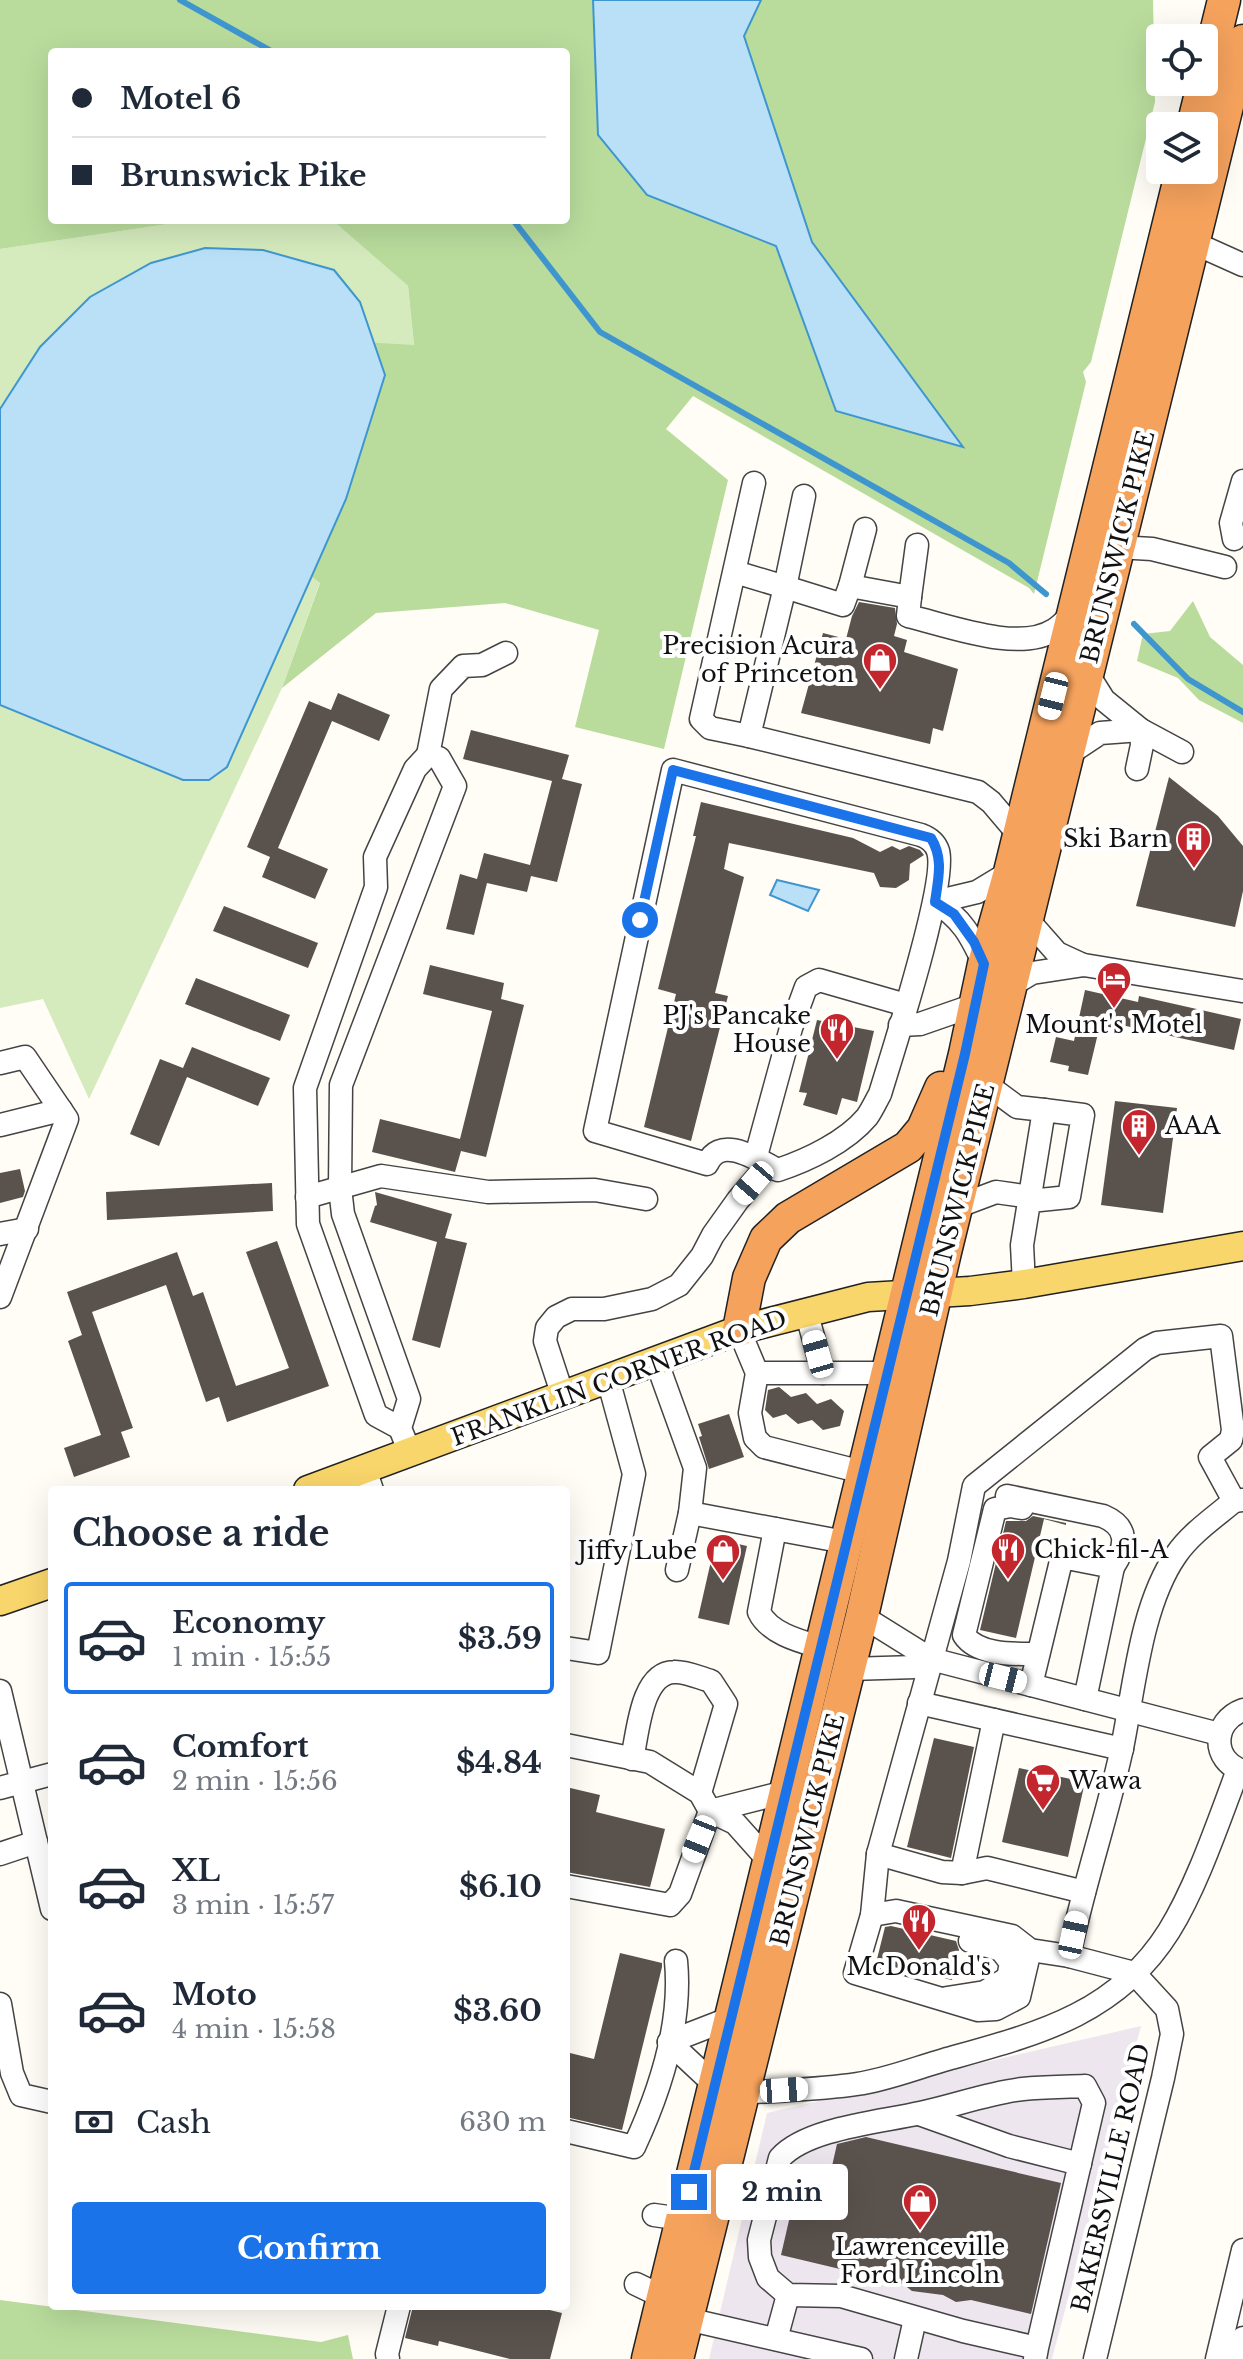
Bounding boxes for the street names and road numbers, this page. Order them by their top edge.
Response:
street label: BRUNSWICK PIKE [1075,427,1160,666]
street label: BRUNSWICK PIKE [915,1080,1000,1319]
street label: FRANKLIN CORNER ROAD [447,1303,790,1452]
street label: BRUNSWICK PIKE [765,1710,850,1949]
street label: BAKERSVILLE ROAD [1065,2041,1156,2315]

